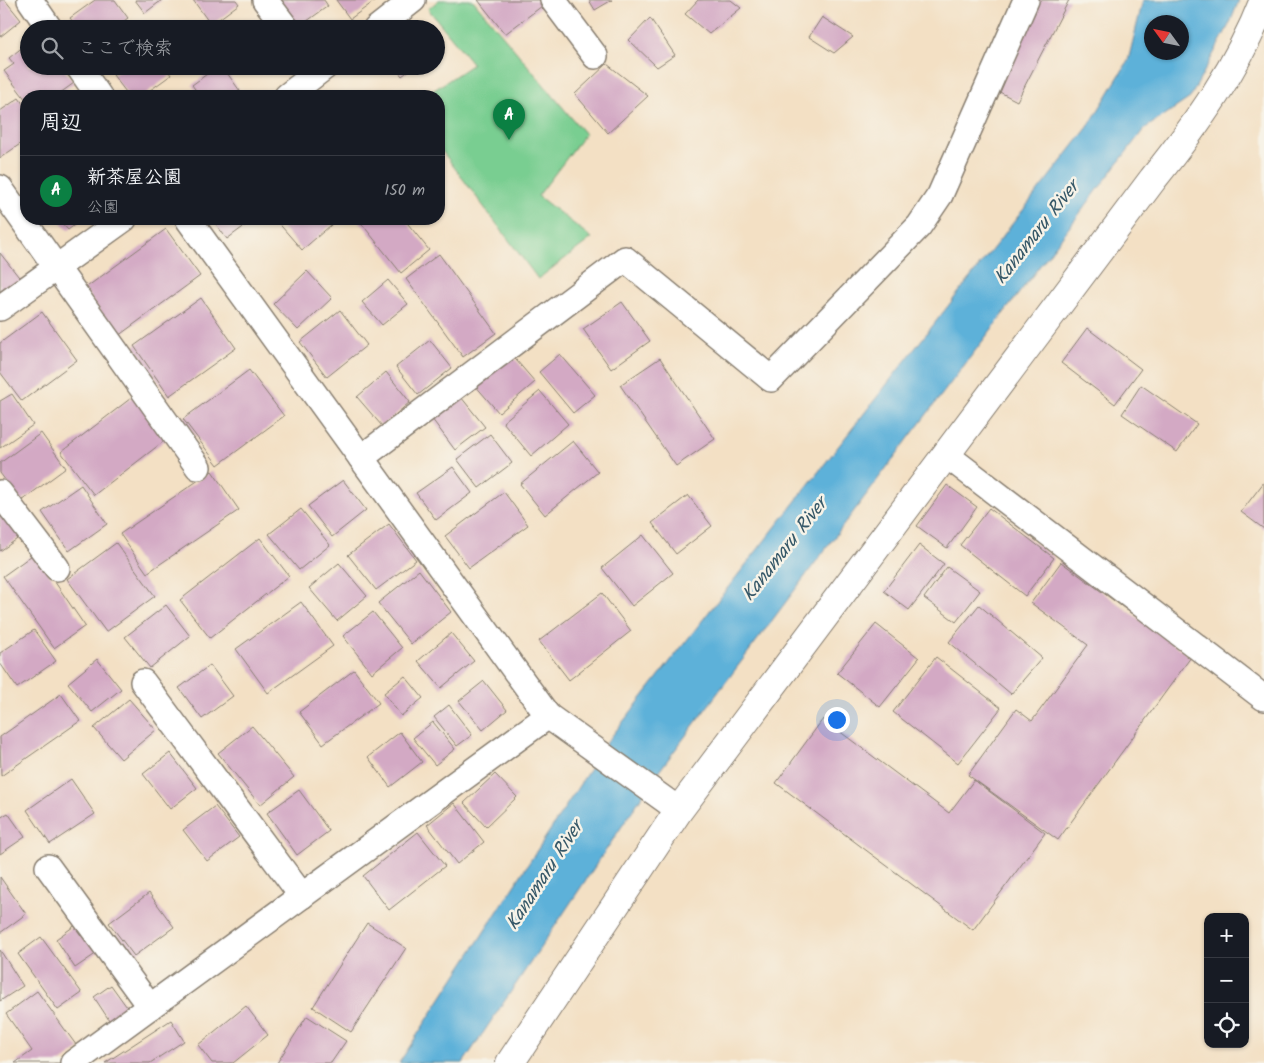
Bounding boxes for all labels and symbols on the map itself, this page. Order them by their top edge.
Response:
north arrow [1144,15,1189,60]
pin: A [493,99,525,140]
water label: Kanamaru River [987,172,1089,291]
water label: Kanamaru River [735,489,837,608]
your location [824,707,850,733]
water label: Kanamaru River [498,812,594,936]

